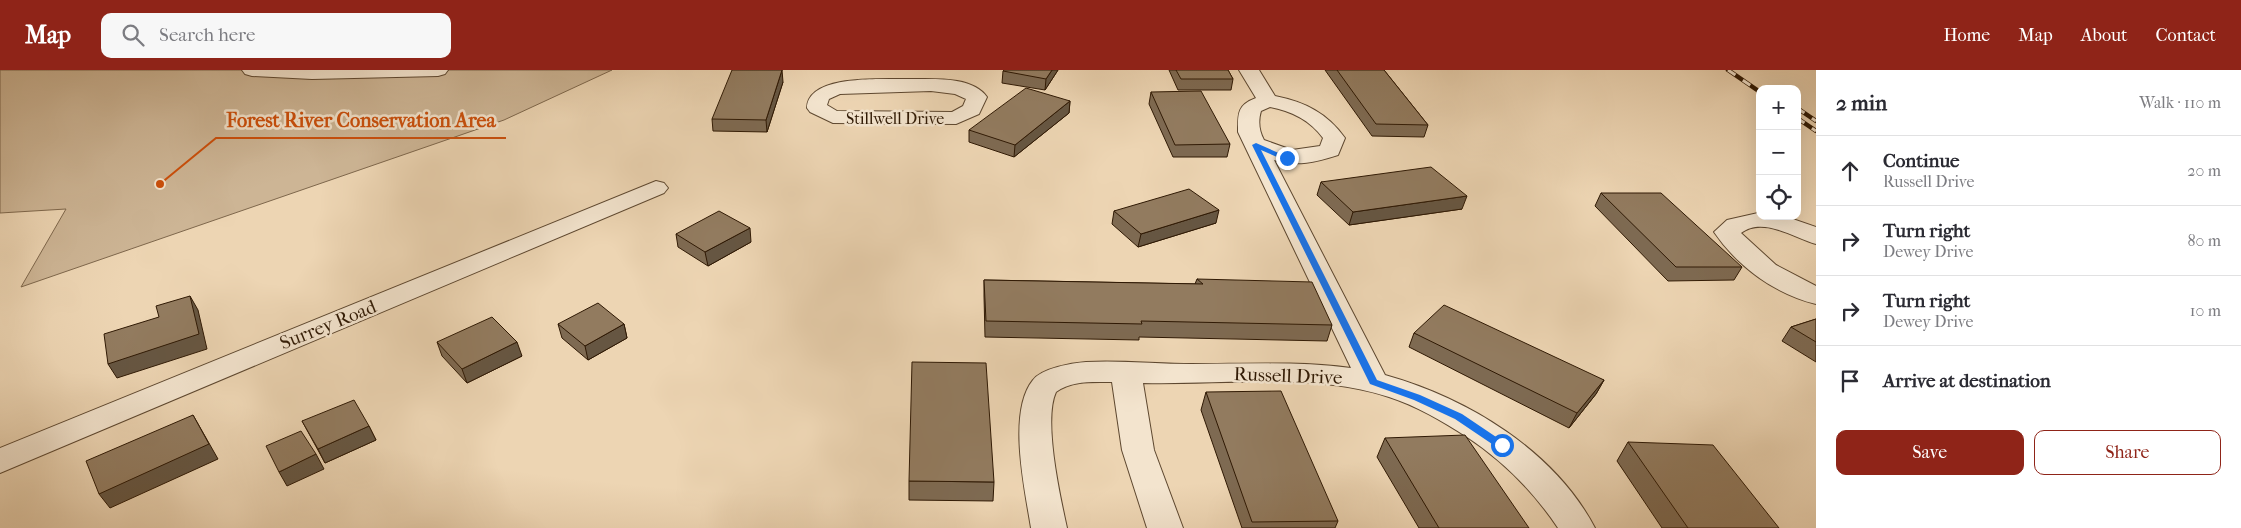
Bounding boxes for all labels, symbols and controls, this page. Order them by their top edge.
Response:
search box [101,13,451,58]
text: Map [25,21,71,49]
icon: search [119,21,147,49]
text: Search here [159,24,255,46]
text: Home [1943,25,1990,46]
text: Map [2018,25,2053,46]
text: About [2081,25,2127,46]
text: Contact [2155,25,2216,46]
map controls [1756,85,1801,220]
button: + [1756,85,1801,130]
text: 2 min [1836,91,1887,115]
text: Walk · 110 m [2139,93,2221,112]
callout: Forest River Conservation Area [216,103,506,138]
text: Forest River Conservation Area [225,109,496,132]
street label: Stillwell Drive [846,109,944,128]
button: − [1756,130,1801,175]
route end [1276,147,1299,170]
text: Continue [1883,150,1959,172]
icon: ahead [1836,157,1864,185]
text: 20 m [2187,161,2221,180]
text: Russell Drive [1883,172,1974,191]
button: locate [1756,175,1801,220]
text: Turn right [1883,220,1970,242]
icon: right [1836,227,1864,255]
text: 80 m [2187,231,2221,250]
text: Dewey Drive [1883,242,1973,261]
text: Turn right [1883,290,1970,312]
street label: Surrey Road [277,295,380,354]
icon: right [1836,297,1864,325]
text: 10 m [2190,301,2221,320]
text: Dewey Drive [1883,312,1973,331]
street label: Russell Drive [1233,363,1343,389]
icon: arrive [1836,367,1864,395]
text: Arrive at destination [1883,370,2051,392]
button: Save [1836,430,2024,475]
button: Share [2034,430,2221,475]
route start [1491,434,1514,457]

